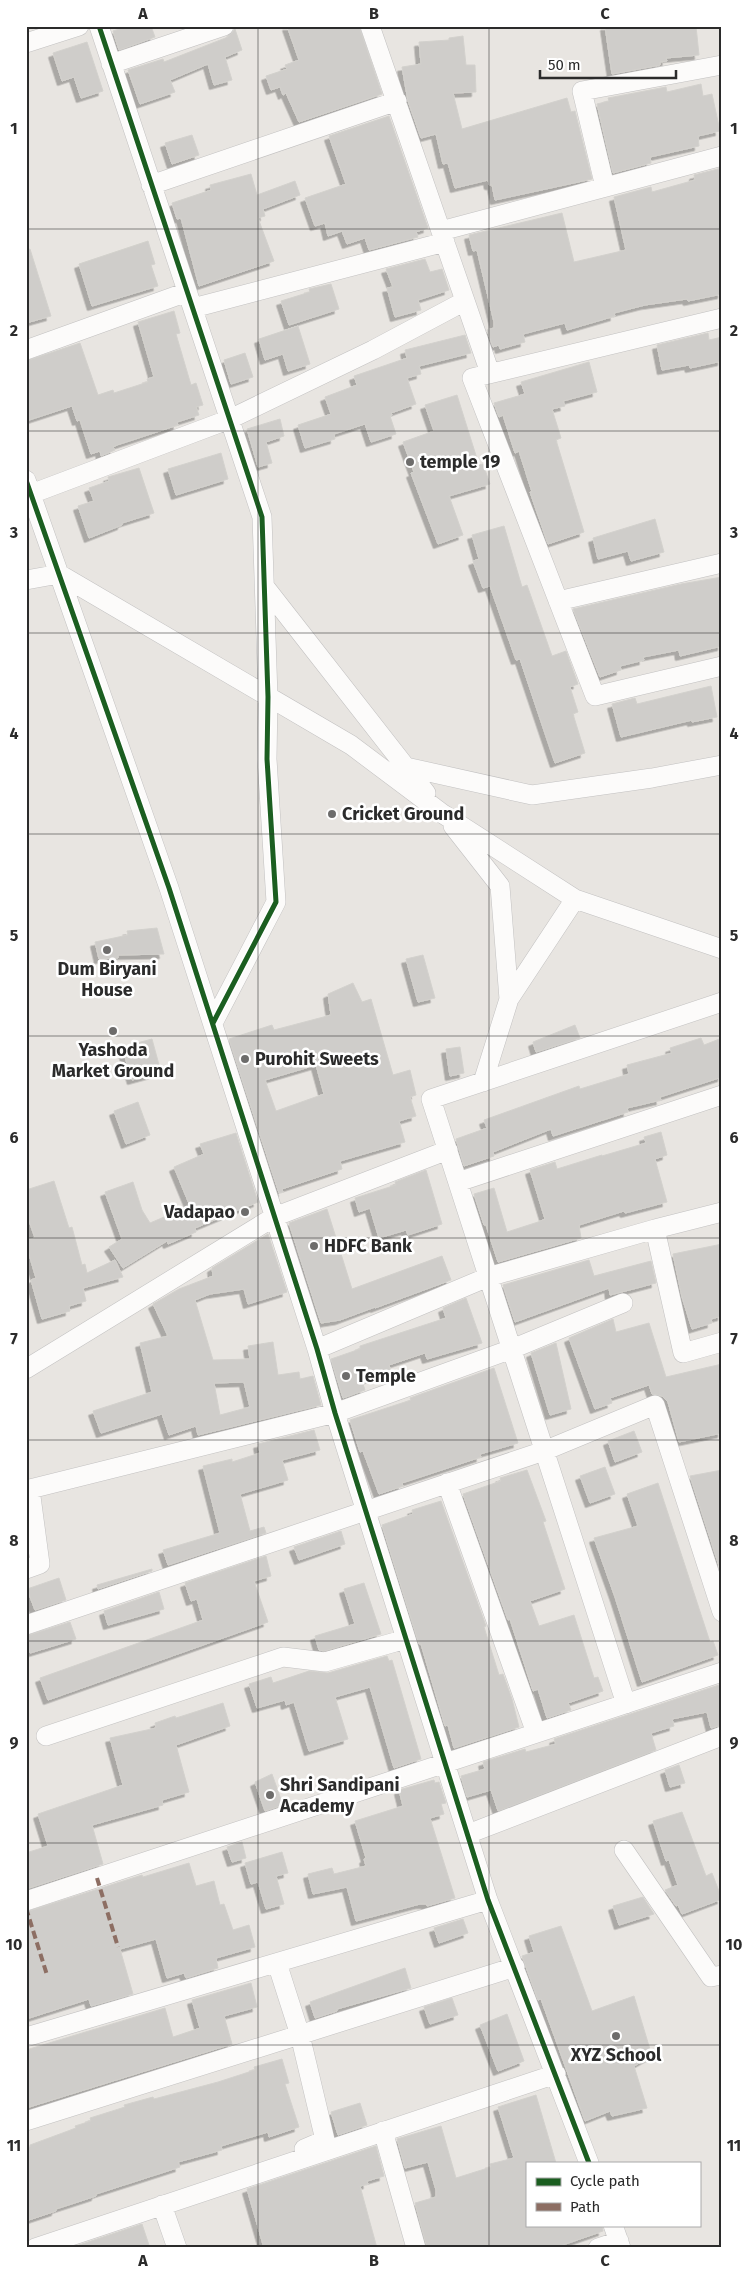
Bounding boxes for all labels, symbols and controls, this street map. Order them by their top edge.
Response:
text: A [137,4,148,23]
text: B [369,4,379,23]
text: C [600,4,610,23]
scale bar [540,48,677,80]
text: 50 m [548,56,581,74]
text: 1 [10,119,18,138]
text: 1 [730,119,738,138]
text: 2 [10,321,18,340]
text: 2 [730,321,738,340]
place label: temple 19 [420,451,500,473]
marker: temple 19 [404,456,416,468]
text: 3 [9,523,18,542]
text: 3 [729,523,738,542]
text: 4 [9,724,19,743]
text: 4 [729,724,739,743]
place label: Cricket Ground [342,803,464,825]
marker: Cricket Ground [326,808,338,820]
text: 5 [10,926,19,945]
text: 5 [730,926,739,945]
marker: Dum Biryani House [101,944,113,956]
place label: Dum Biryani House [57,958,157,1001]
marker: Yashoda Market Ground [107,1025,119,1037]
place label: Yashoda Market Ground [52,1039,174,1082]
place label: Purohit Sweets [255,1048,379,1070]
marker: Purohit Sweets [239,1053,251,1065]
text: 6 [9,1128,19,1147]
text: 6 [729,1128,739,1147]
place label: Vadapao [163,1201,235,1223]
marker: Vadapao [239,1206,251,1218]
place label: HDFC Bank [324,1235,413,1257]
marker: HDFC Bank [308,1240,320,1252]
text: 7 [10,1329,18,1348]
text: 7 [730,1329,738,1348]
place label: Temple [356,1365,416,1387]
marker: Temple [340,1370,352,1382]
text: 8 [9,1531,19,1550]
text: 8 [729,1531,739,1550]
text: 9 [10,1733,19,1752]
text: 9 [730,1733,739,1752]
place label: Shri Sandipani Academy [279,1774,400,1817]
marker: Shri Sandipani Academy [264,1789,276,1801]
text: 10 [6,1935,22,1954]
text: 10 [726,1935,742,1954]
marker: XYZ School [610,2030,622,2042]
place label: XYZ School [570,2044,662,2066]
text: 11 [7,2136,21,2155]
text: 11 [727,2136,741,2155]
legend [526,2162,700,2226]
text: Cycle path [570,2172,640,2190]
text: Path [570,2198,600,2216]
text: A [137,2251,148,2270]
text: B [369,2251,379,2270]
text: C [600,2251,610,2270]

